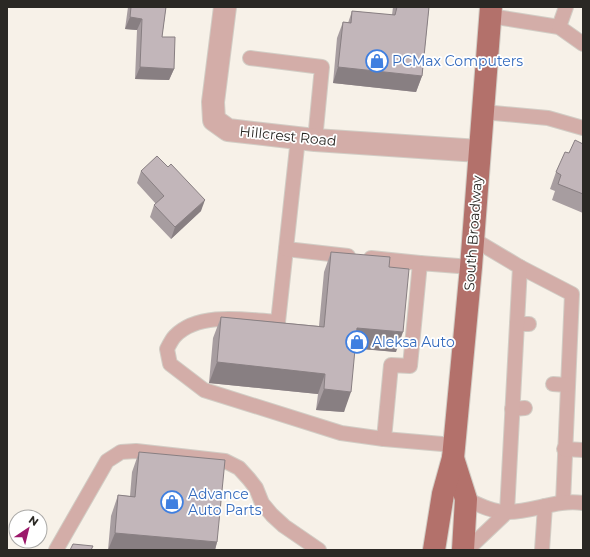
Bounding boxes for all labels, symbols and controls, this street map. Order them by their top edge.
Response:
shop icon: PCMax Computers [364,48,390,74]
place label: PCMax Computers [392,52,523,70]
street label: Hillcrest Road [239,122,337,150]
street label: South Broadway [460,174,486,291]
shop icon: Aleksa Auto [344,329,370,355]
place label: Aleksa Auto [372,333,455,351]
place label: Advance Auto Parts [188,485,262,519]
shop icon: Advance Auto Parts [159,489,185,515]
north arrow [8,509,48,549]
text: N [26,513,41,529]

